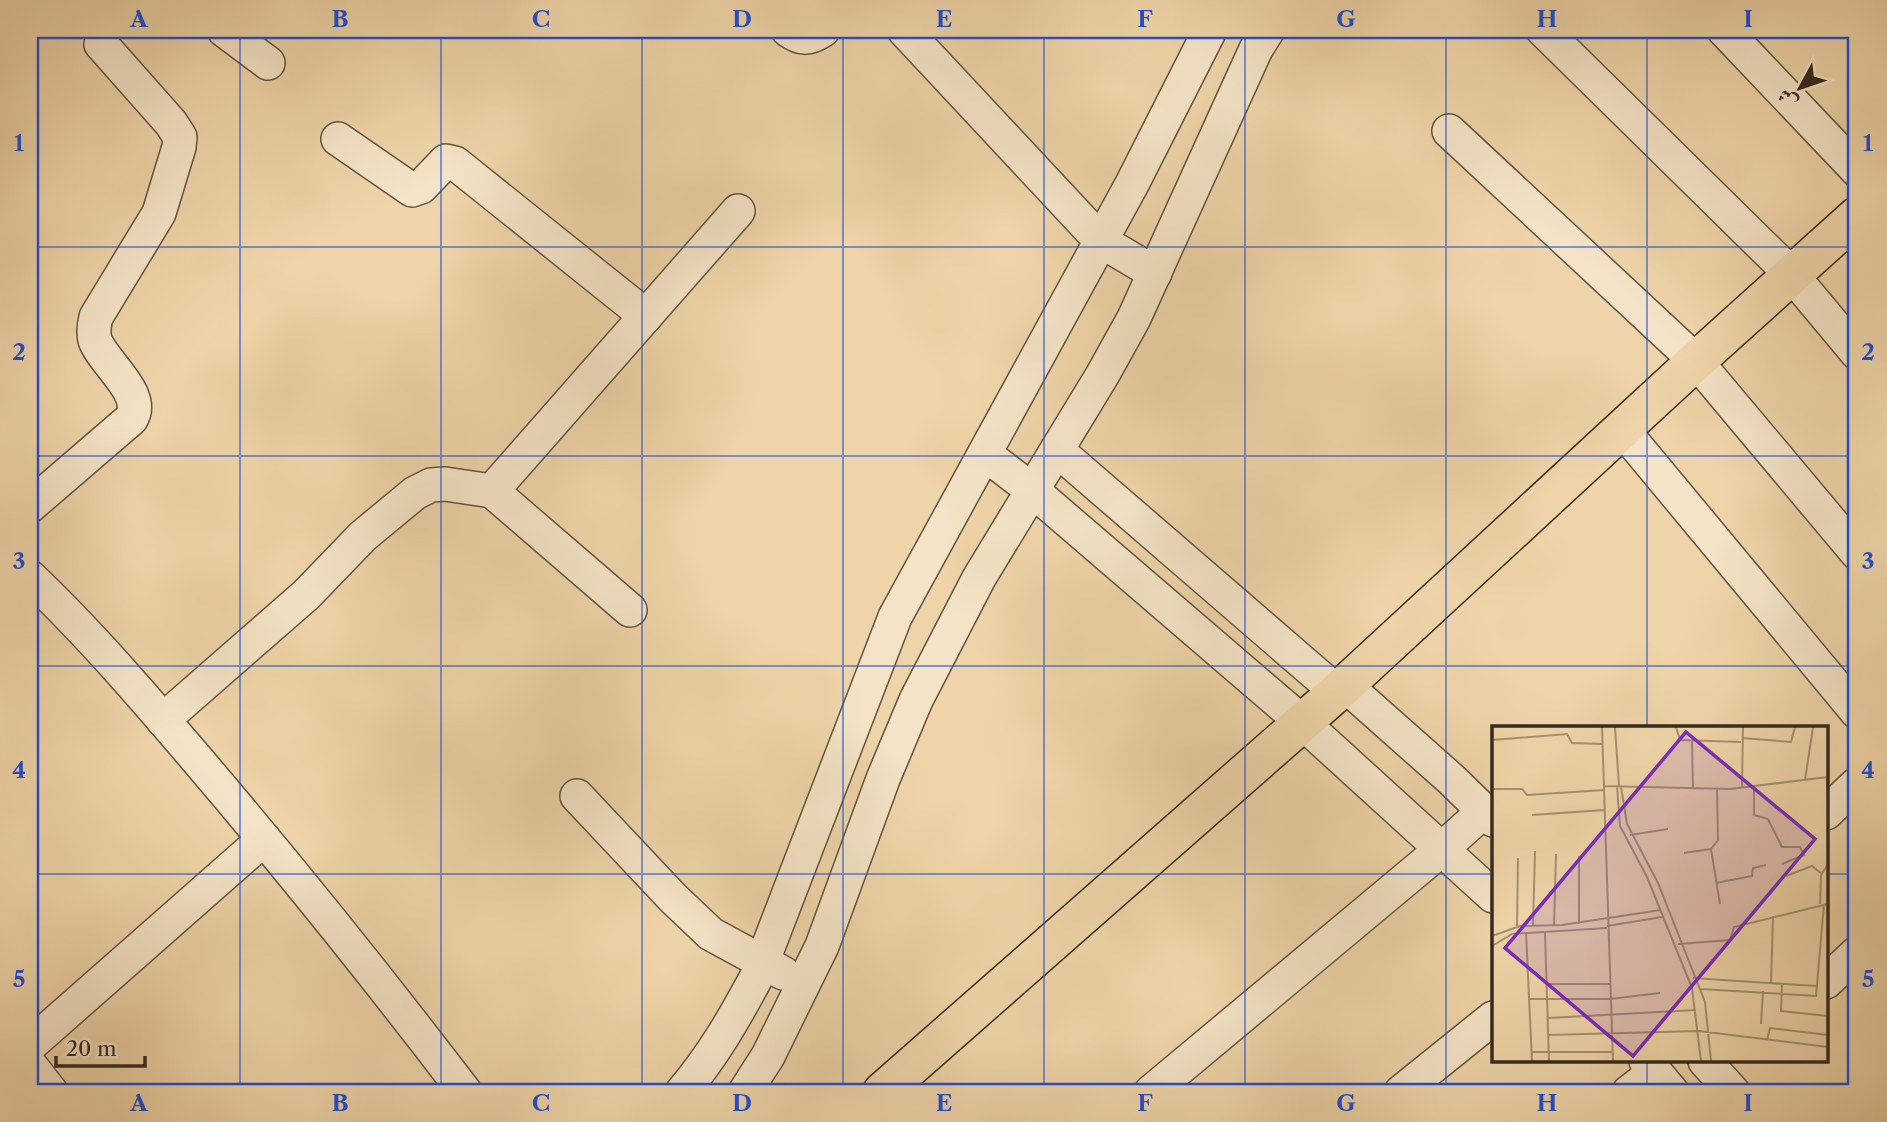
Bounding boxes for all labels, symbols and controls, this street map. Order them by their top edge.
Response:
text: A [129,5,149,33]
text: B [331,5,349,33]
text: C [532,5,550,33]
text: D [732,5,752,33]
text: E [936,5,952,33]
text: F [1137,5,1153,33]
text: G [1336,5,1356,33]
text: H [1537,5,1558,33]
text: I [1743,5,1753,33]
north arrow [1764,52,1834,122]
text: ش [1772,84,1802,113]
text: 1 [14,129,25,157]
text: 1 [1863,129,1874,157]
text: 2 [12,338,26,366]
text: 2 [1861,338,1875,366]
text: 3 [13,547,26,575]
text: 3 [1862,547,1875,575]
inset map [1492,726,1828,1062]
text: 4 [12,756,26,784]
text: 4 [1861,756,1875,784]
text: 5 [13,965,25,993]
text: 5 [1862,965,1874,993]
scale bar [56,1024,145,1068]
text: 20 m [66,1036,117,1061]
text: A [129,1089,149,1117]
text: B [331,1089,349,1117]
text: C [532,1089,550,1117]
text: D [732,1089,752,1117]
text: E [936,1089,952,1117]
text: F [1137,1089,1153,1117]
text: G [1336,1089,1356,1117]
text: H [1537,1089,1558,1117]
text: I [1743,1089,1753,1117]

